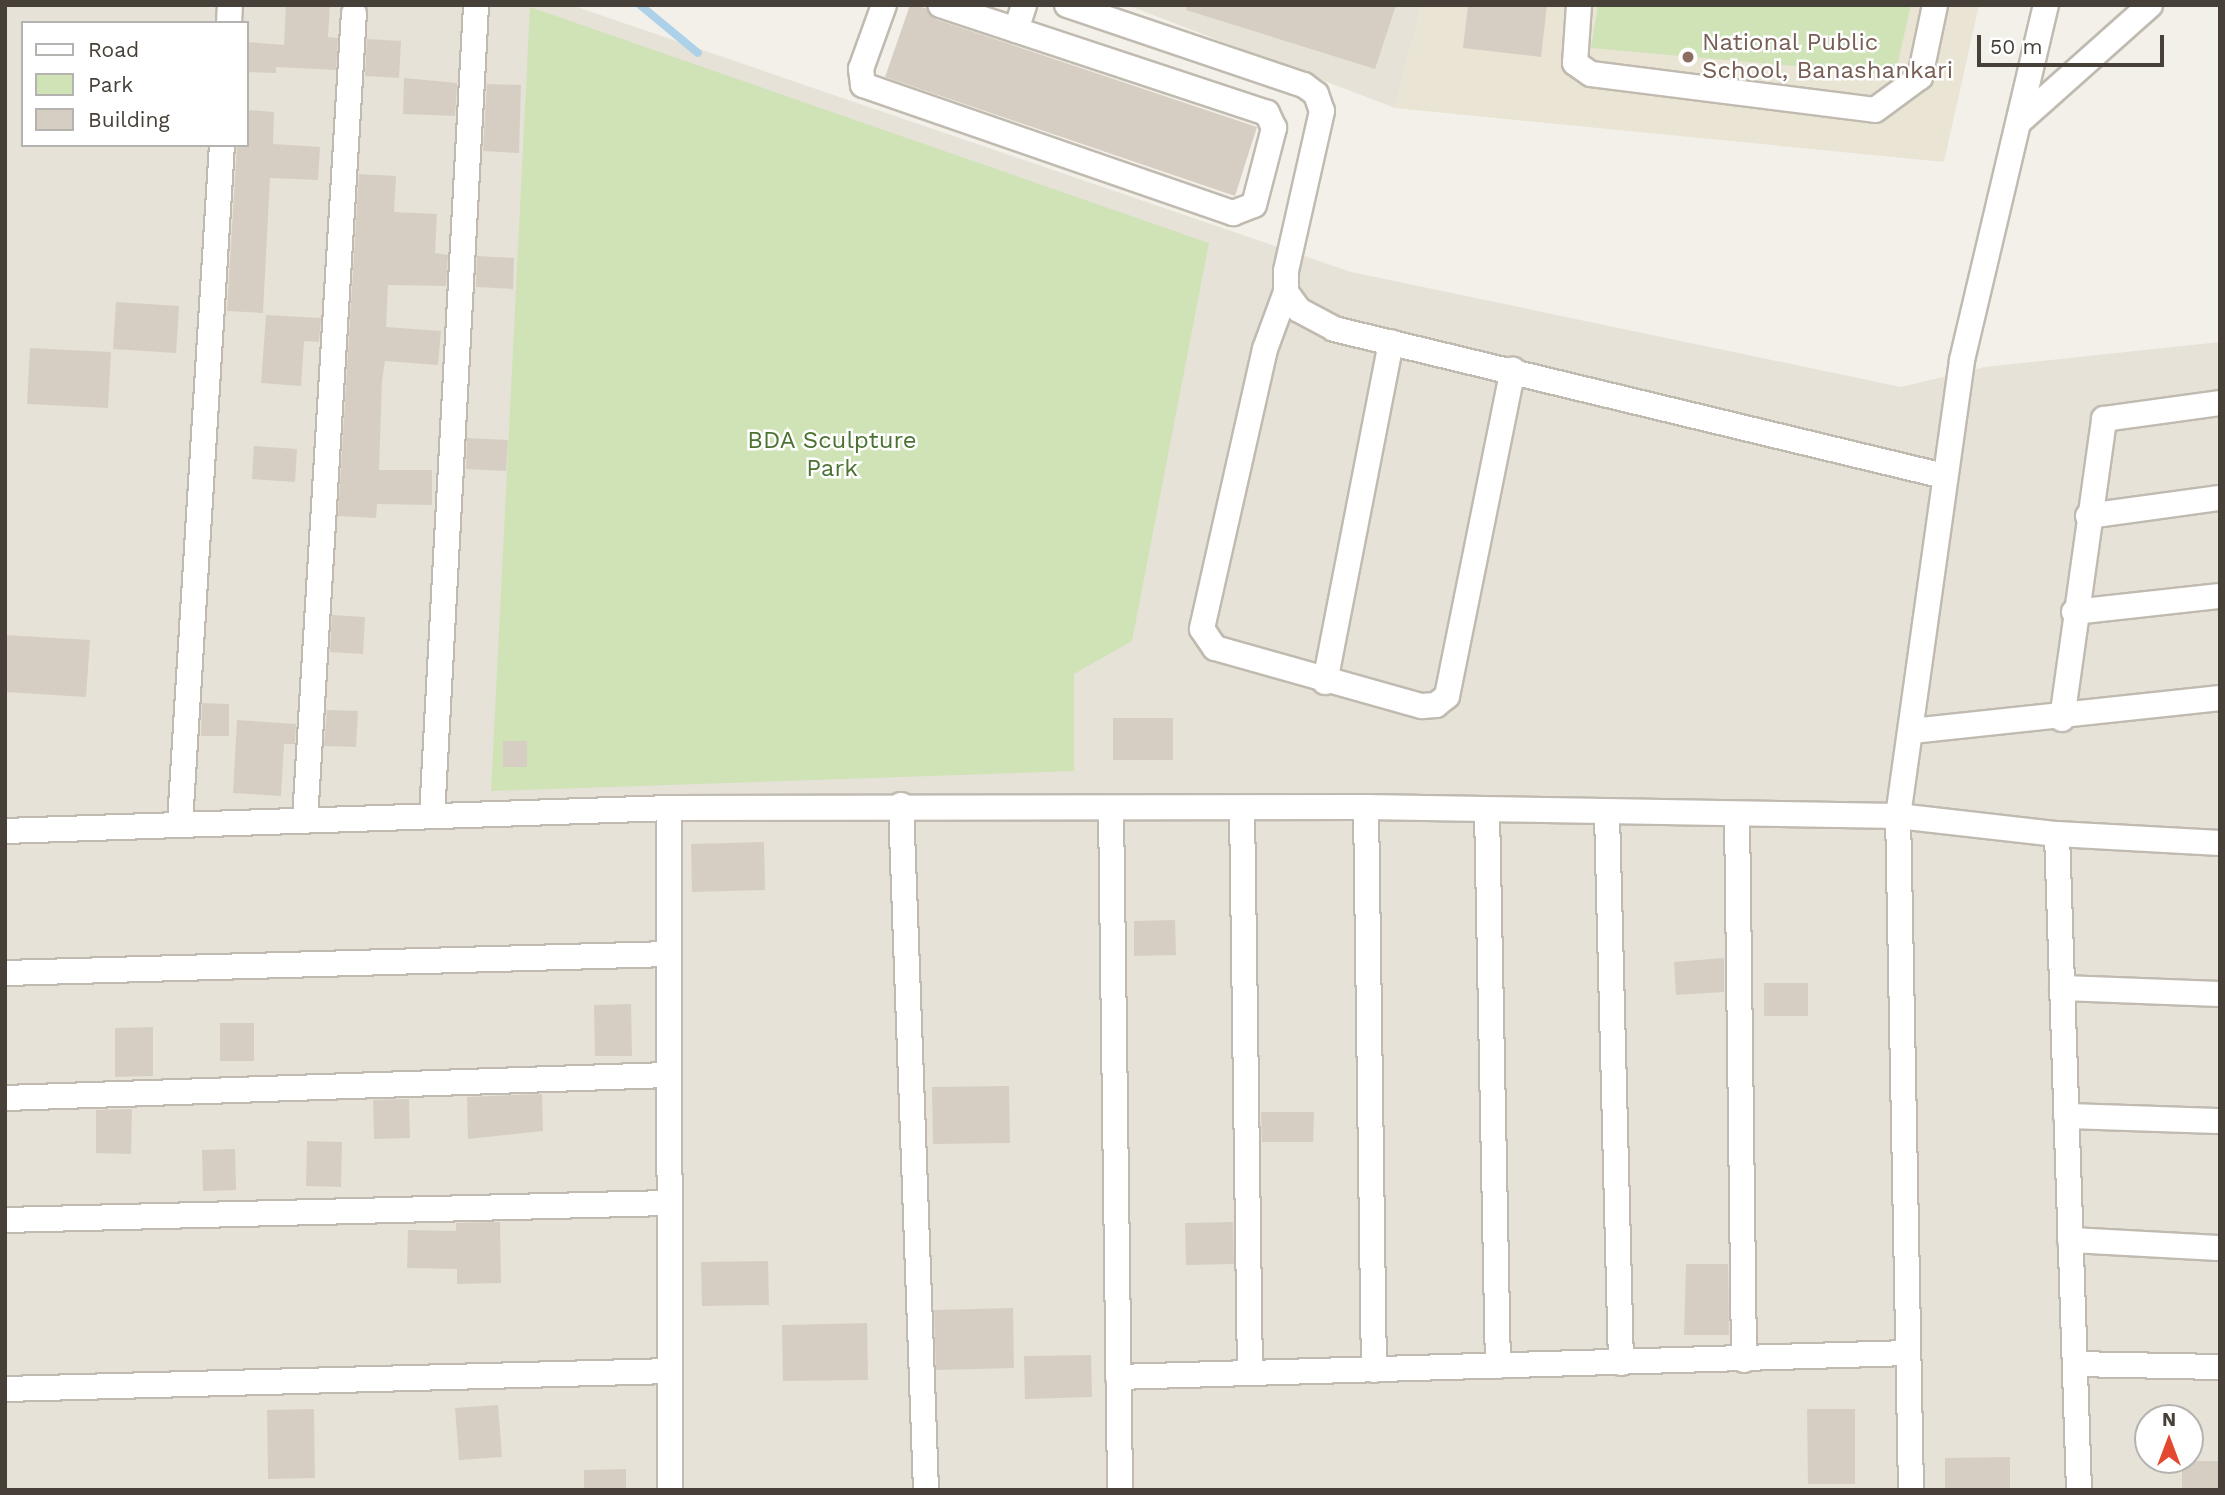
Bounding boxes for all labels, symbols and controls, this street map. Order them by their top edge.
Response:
legend [21,21,248,147]
scale bar [1980,21,2167,65]
place label: National Public School, Banashankari [1702,29,1953,85]
text: 50 m [1990,34,2042,59]
text: Road [88,37,139,62]
marker: National Public School, Banashankari [1680,49,1696,65]
text: Park [88,72,133,97]
text: Building [88,107,170,132]
park label: BDA Sculpture Park [747,427,917,483]
north arrow [2134,1404,2204,1474]
text: N [2162,1408,2176,1431]

